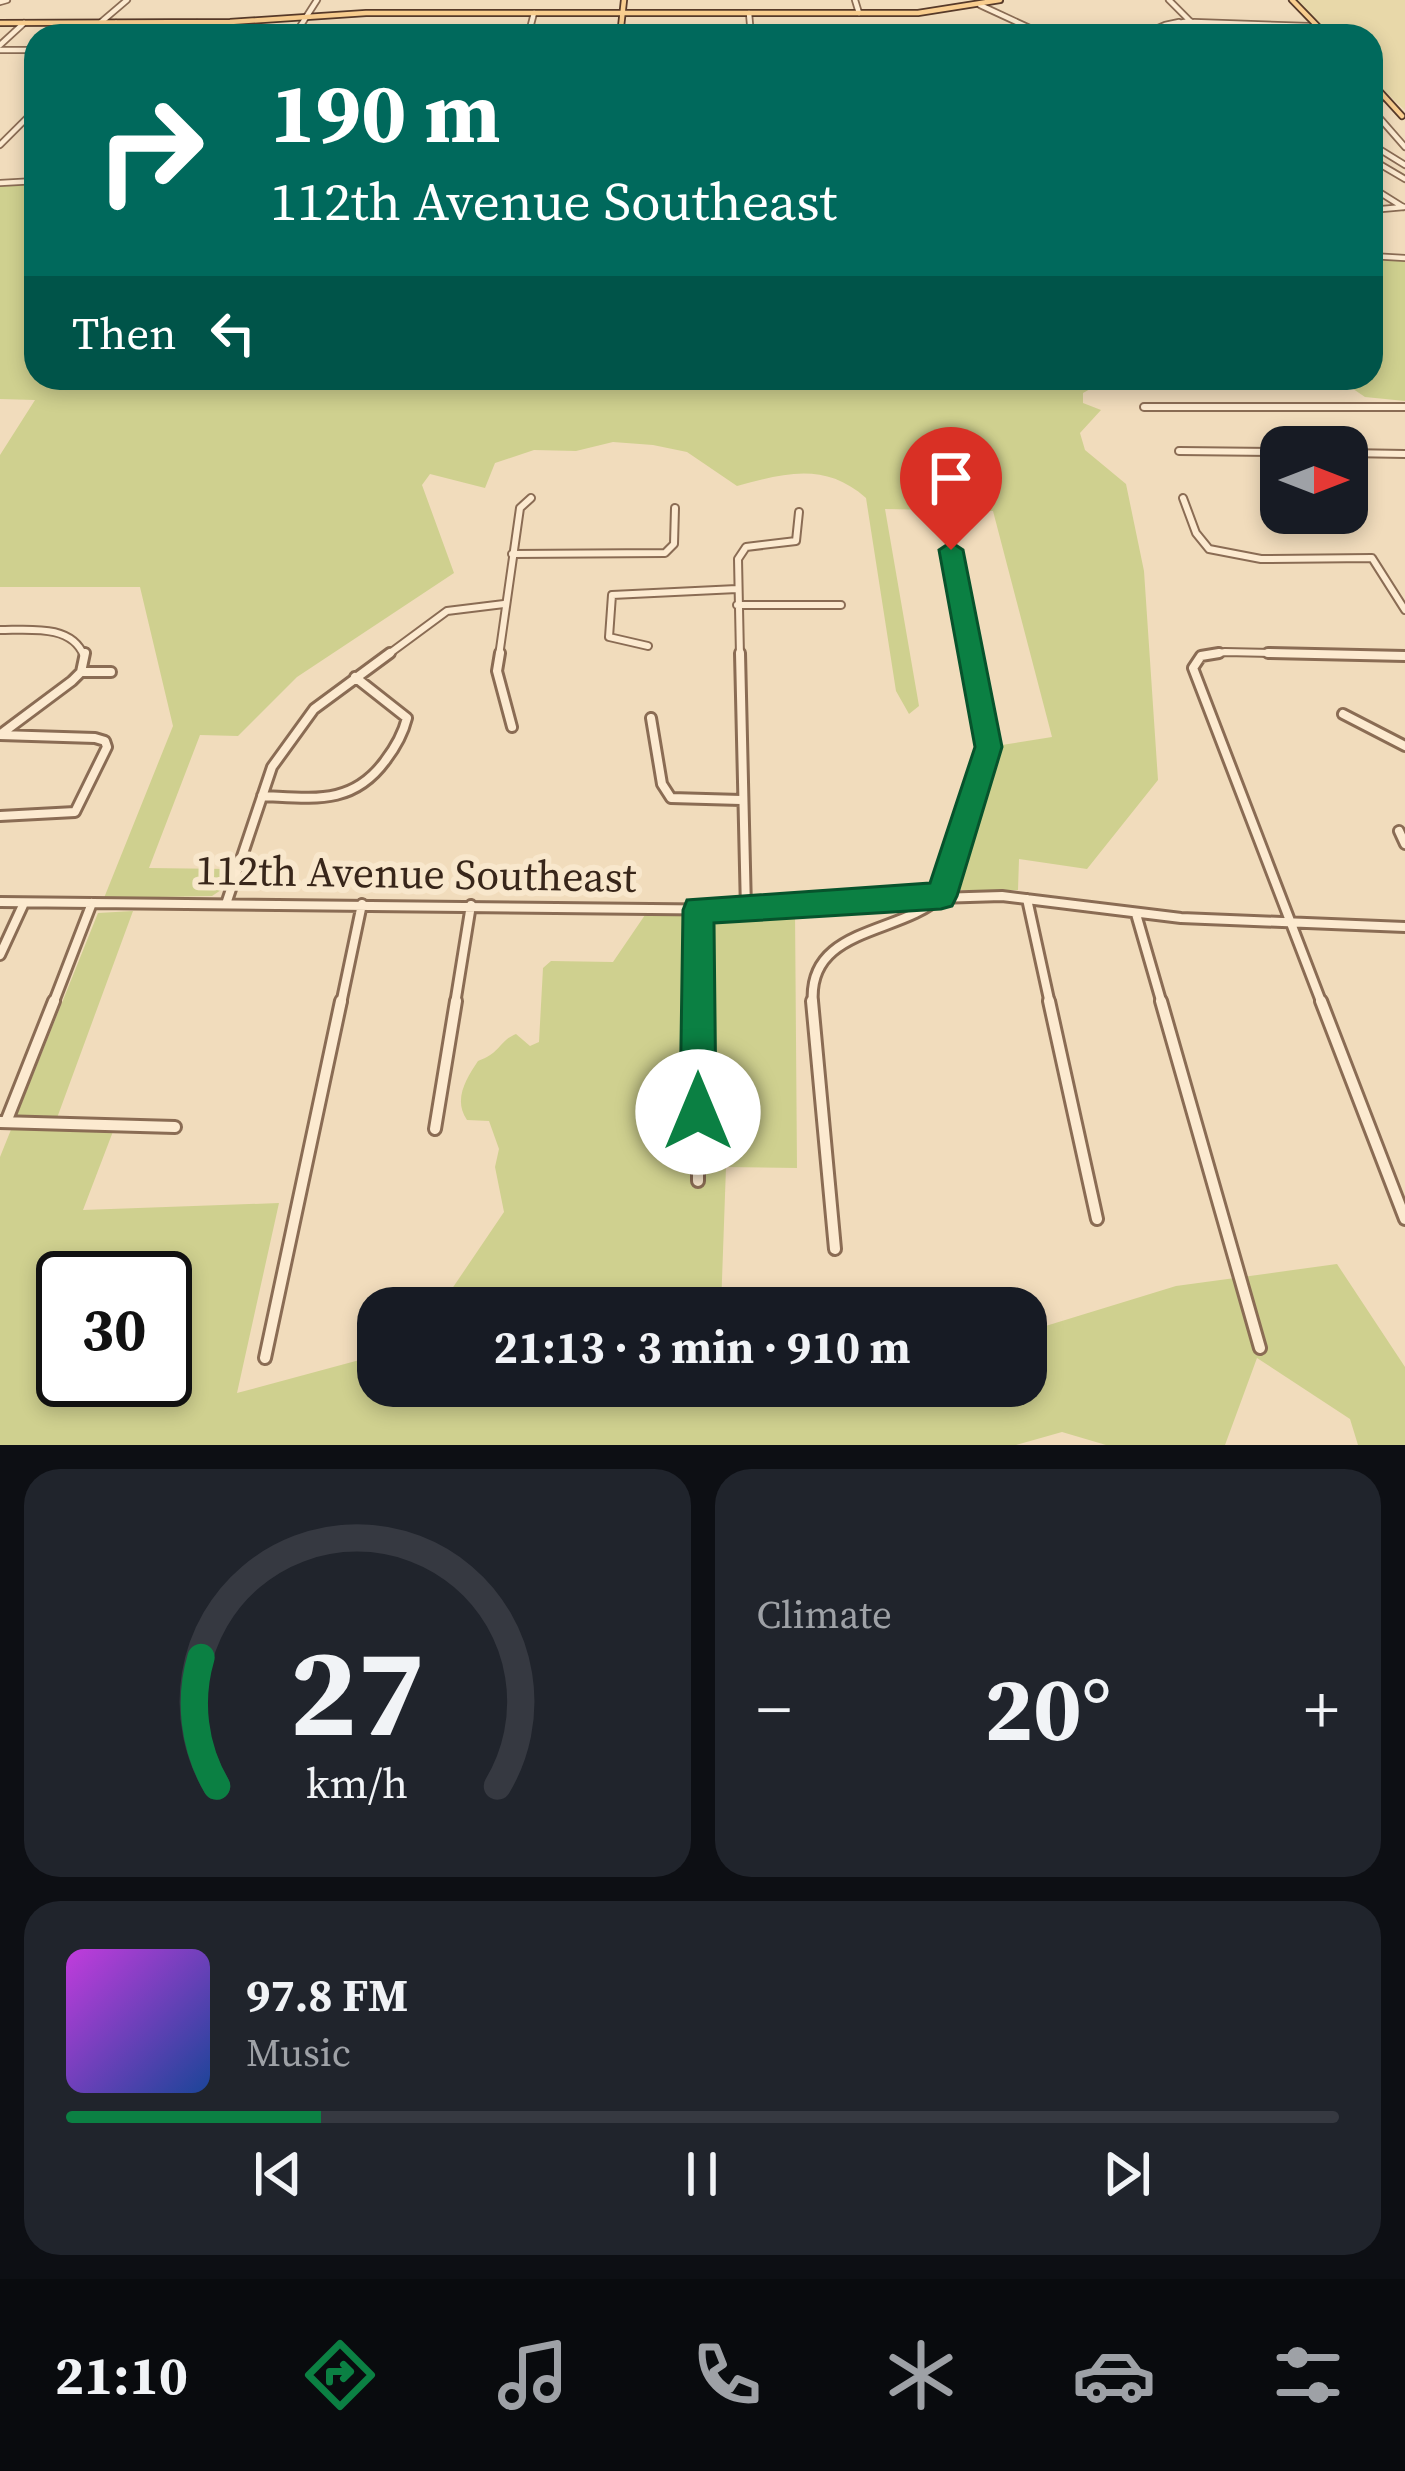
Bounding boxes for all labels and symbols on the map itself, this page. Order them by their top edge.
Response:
north arrow [1260,426,1368,534]
pin [900,427,1002,550]
street label: 112th Avenue Southeast [195,840,637,906]
position arrow [635,1049,761,1175]
speed limit sign: 30 [36,1251,192,1407]

